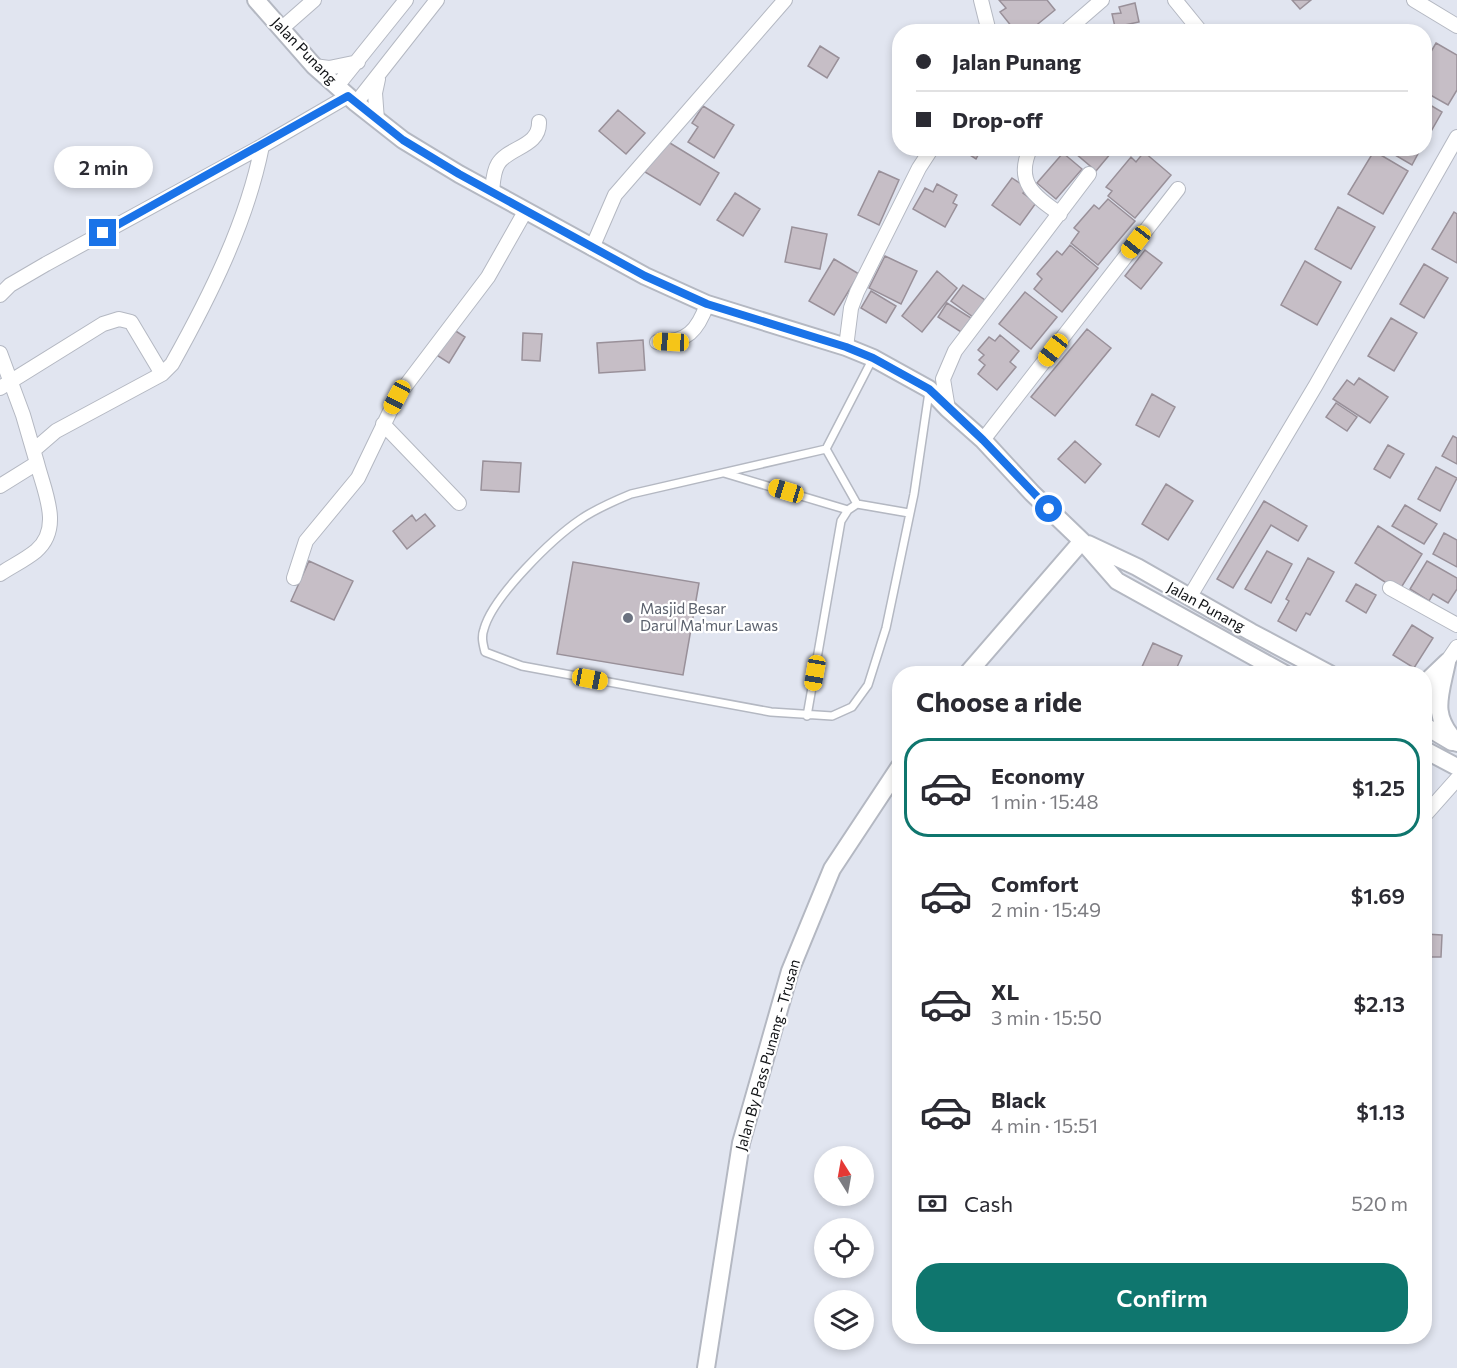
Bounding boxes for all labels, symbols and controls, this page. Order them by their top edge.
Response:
street label: Jalan Punang [268,13,341,88]
text: Jalan Punang [952,48,1081,75]
text: Drop-off [952,106,1043,133]
callout: 2 min [54,146,152,188]
text: 2 min [79,155,128,179]
route end [89,219,116,246]
car [1118,222,1154,262]
car [1035,330,1071,370]
car [653,332,689,352]
car [381,377,413,417]
car [766,477,806,505]
route start [1035,495,1062,522]
street label: Jalan Punang [1164,577,1249,635]
place label: Masjid Besar Darul Ma'mur Lawas [640,599,778,634]
marker: Masjid Besar Darul Ma'mur Lawas [621,611,635,625]
car [803,654,827,692]
car [571,667,609,691]
text: Choose a ride [916,685,1082,718]
icon: car [919,761,973,815]
text: Economy [991,762,1085,789]
text: $1.25 [1352,774,1405,801]
text: 1 min · 15:48 [991,789,1099,813]
icon: car [919,869,973,923]
text: Comfort [991,870,1079,897]
text: $1.69 [1351,882,1405,909]
text: 2 min · 15:49 [991,897,1101,921]
street label: Jalan By Pass Punang - Trusan [731,957,803,1153]
icon: car [919,977,973,1031]
text: XL [991,978,1019,1005]
text: $2.13 [1354,990,1405,1017]
text: 3 min · 15:50 [991,1005,1102,1029]
icon: car [919,1085,973,1139]
text: Black [991,1086,1046,1113]
text: $1.13 [1356,1098,1405,1125]
text: 4 min · 15:51 [991,1113,1098,1137]
north arrow [814,1146,874,1206]
map controls [814,1146,874,1350]
icon: cash [916,1187,949,1220]
text: Cash [964,1190,1013,1217]
text: 520 m [1351,1191,1408,1215]
button: locate [814,1218,874,1278]
button: Confirm [916,1263,1408,1332]
button: layers [814,1290,874,1350]

